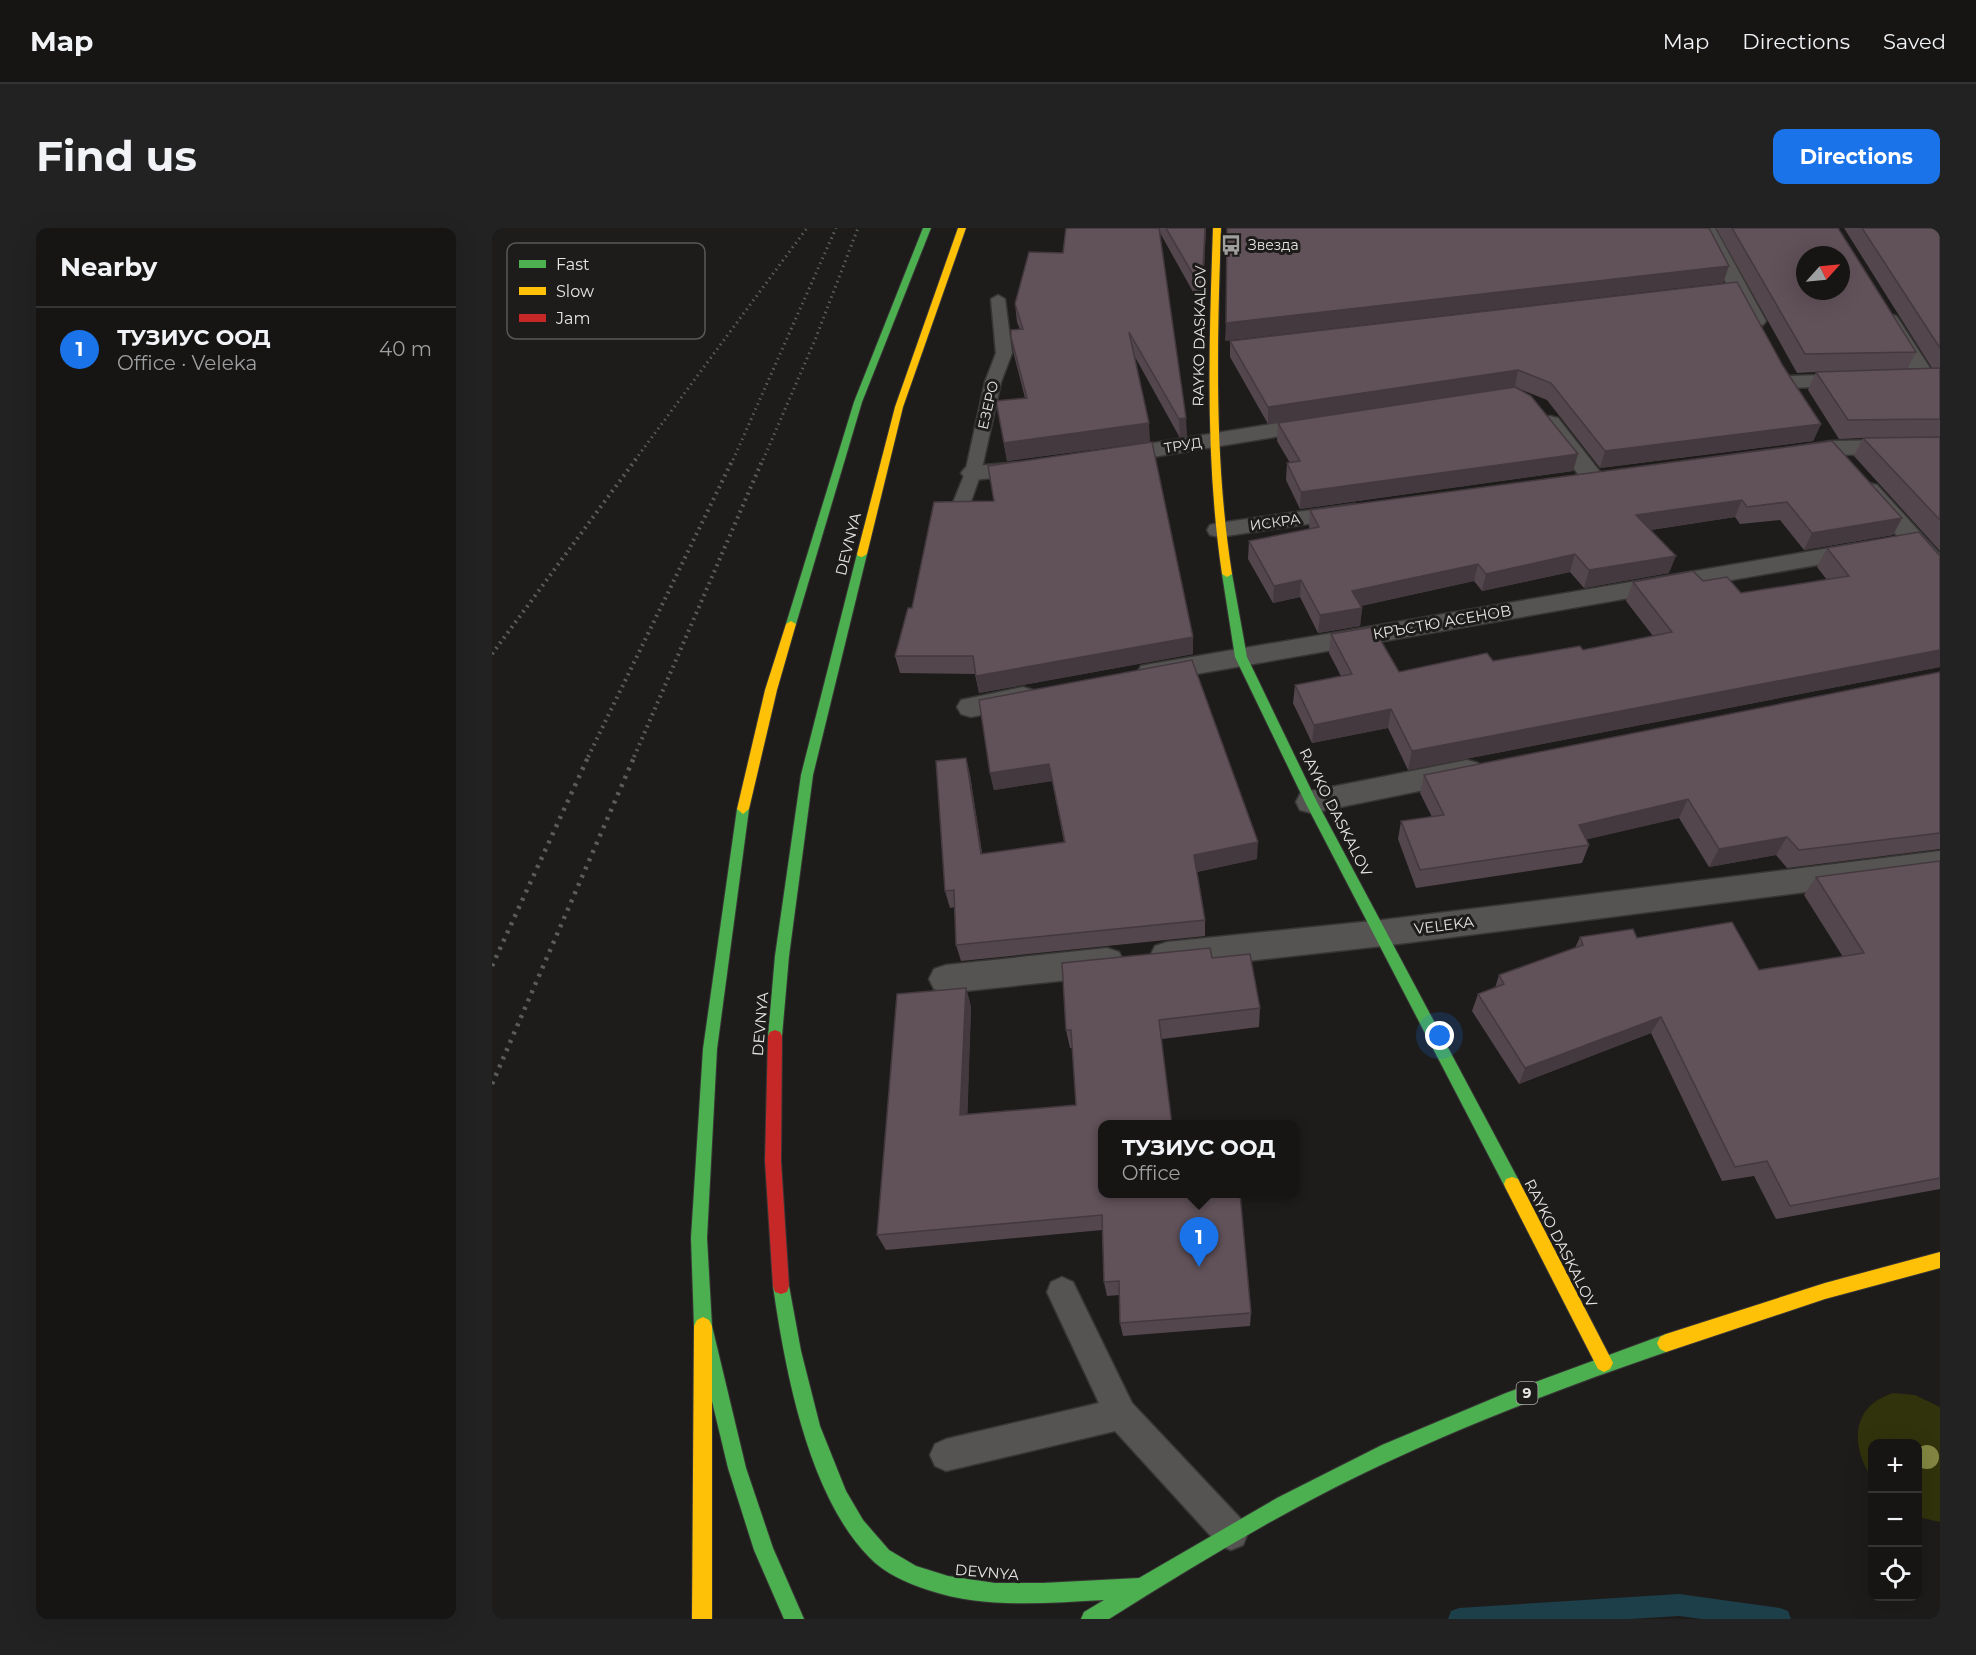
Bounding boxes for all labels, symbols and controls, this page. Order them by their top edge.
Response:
text: Map [30,24,93,58]
text: Map [1663,29,1709,54]
text: Directions [1742,29,1850,54]
text: Saved [1883,29,1946,54]
button: Directions [1773,129,1940,184]
text: Find us [36,130,197,182]
bus stop icon: Звезда [1219,233,1243,257]
place label: Звезда [1248,236,1299,254]
legend [507,243,705,339]
north arrow [1796,246,1850,300]
text: Nearby [60,251,157,283]
text: Fast [556,255,590,274]
street label: RAYKO DASKALOV [1188,265,1210,407]
text: Slow [556,282,594,301]
text: Jam [555,309,590,328]
text: ТУЗИУС ООД [117,324,271,351]
text: 1 [76,337,83,361]
text: 40 m [379,337,432,361]
text: Office · Veleka [117,351,257,375]
street label: ЕЗЕРО [974,379,1002,431]
street label: ТРУД [1163,433,1203,457]
street label: ИСКРА [1249,509,1302,534]
street label: DEVNYA [831,510,865,577]
street label: КРЪСТЮ АСЕНОВ [1371,600,1513,644]
street label: RAYKO DASKALOV [1295,745,1377,880]
street label: VELEKA [1413,912,1475,938]
street label: DEVNYA [748,991,772,1057]
your location [1425,1021,1454,1050]
popup [1098,1120,1299,1198]
text: ТУЗИУС ООД [1122,1134,1275,1161]
text: Office [1122,1161,1181,1185]
street label: RAYKO DASKALOV [1520,1176,1602,1311]
pin: 1 [1180,1218,1218,1267]
road number: 9 [1516,1382,1538,1404]
map controls [1868,1439,1922,1601]
button: + [1868,1439,1922,1493]
button: − [1868,1493,1922,1547]
button: locate [1868,1547,1922,1601]
street label: DEVNYA [954,1560,1020,1584]

